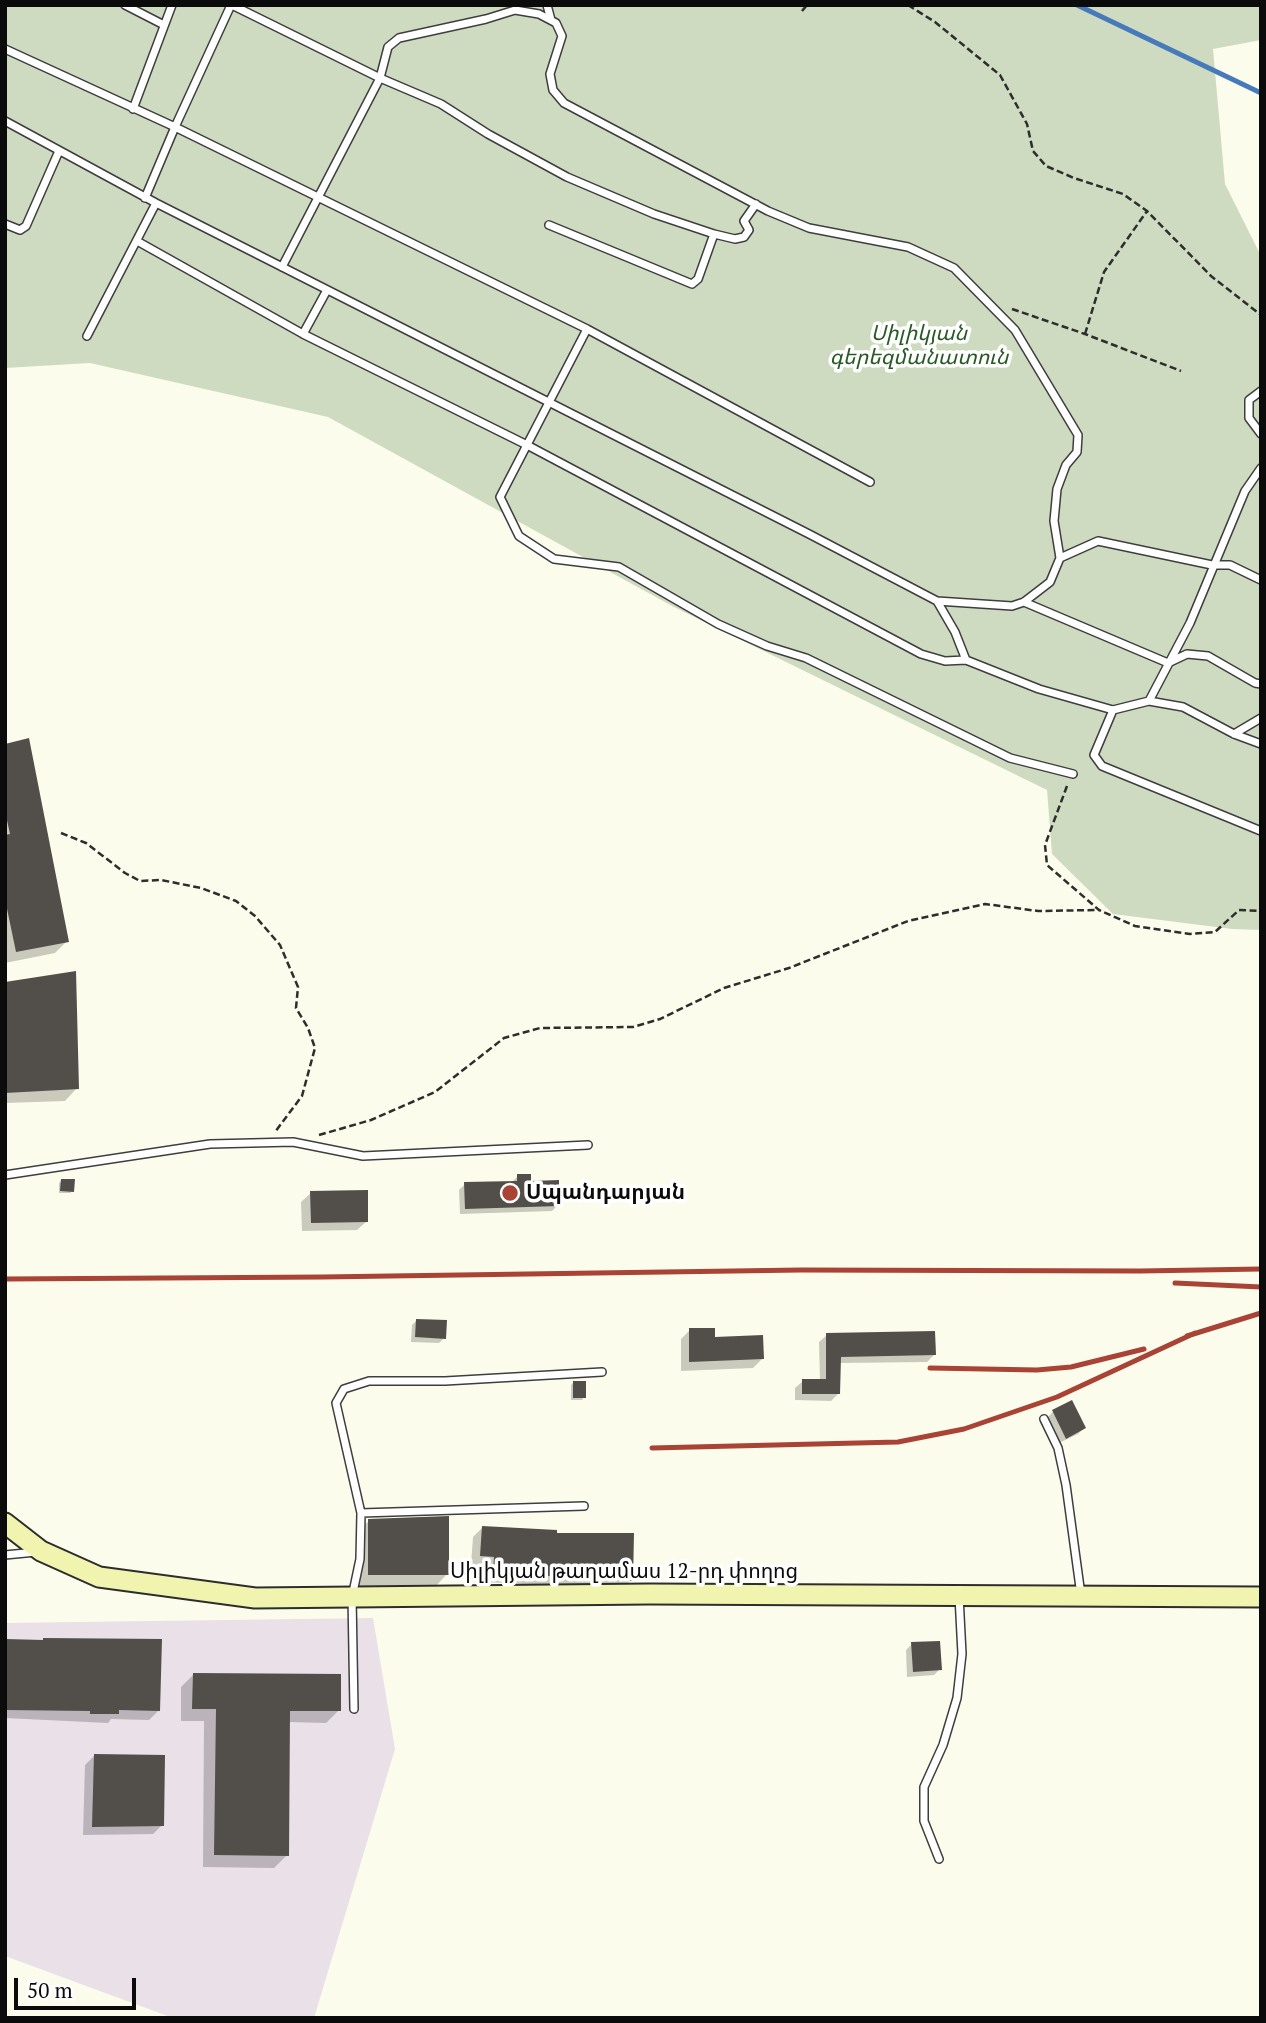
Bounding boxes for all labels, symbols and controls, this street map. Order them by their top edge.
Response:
park label: Սիլիկյան գերեզմանատուն [830,321,1008,371]
place label: Սպանդարյան [526,1180,685,1206]
marker: Սպանդարյան [500,1183,520,1203]
street label: Սիլիկյան թաղամաս 12-րդ փողոց [450,1559,798,1585]
scale bar [18,1964,140,2008]
text: 50 m [27,1976,73,2004]

